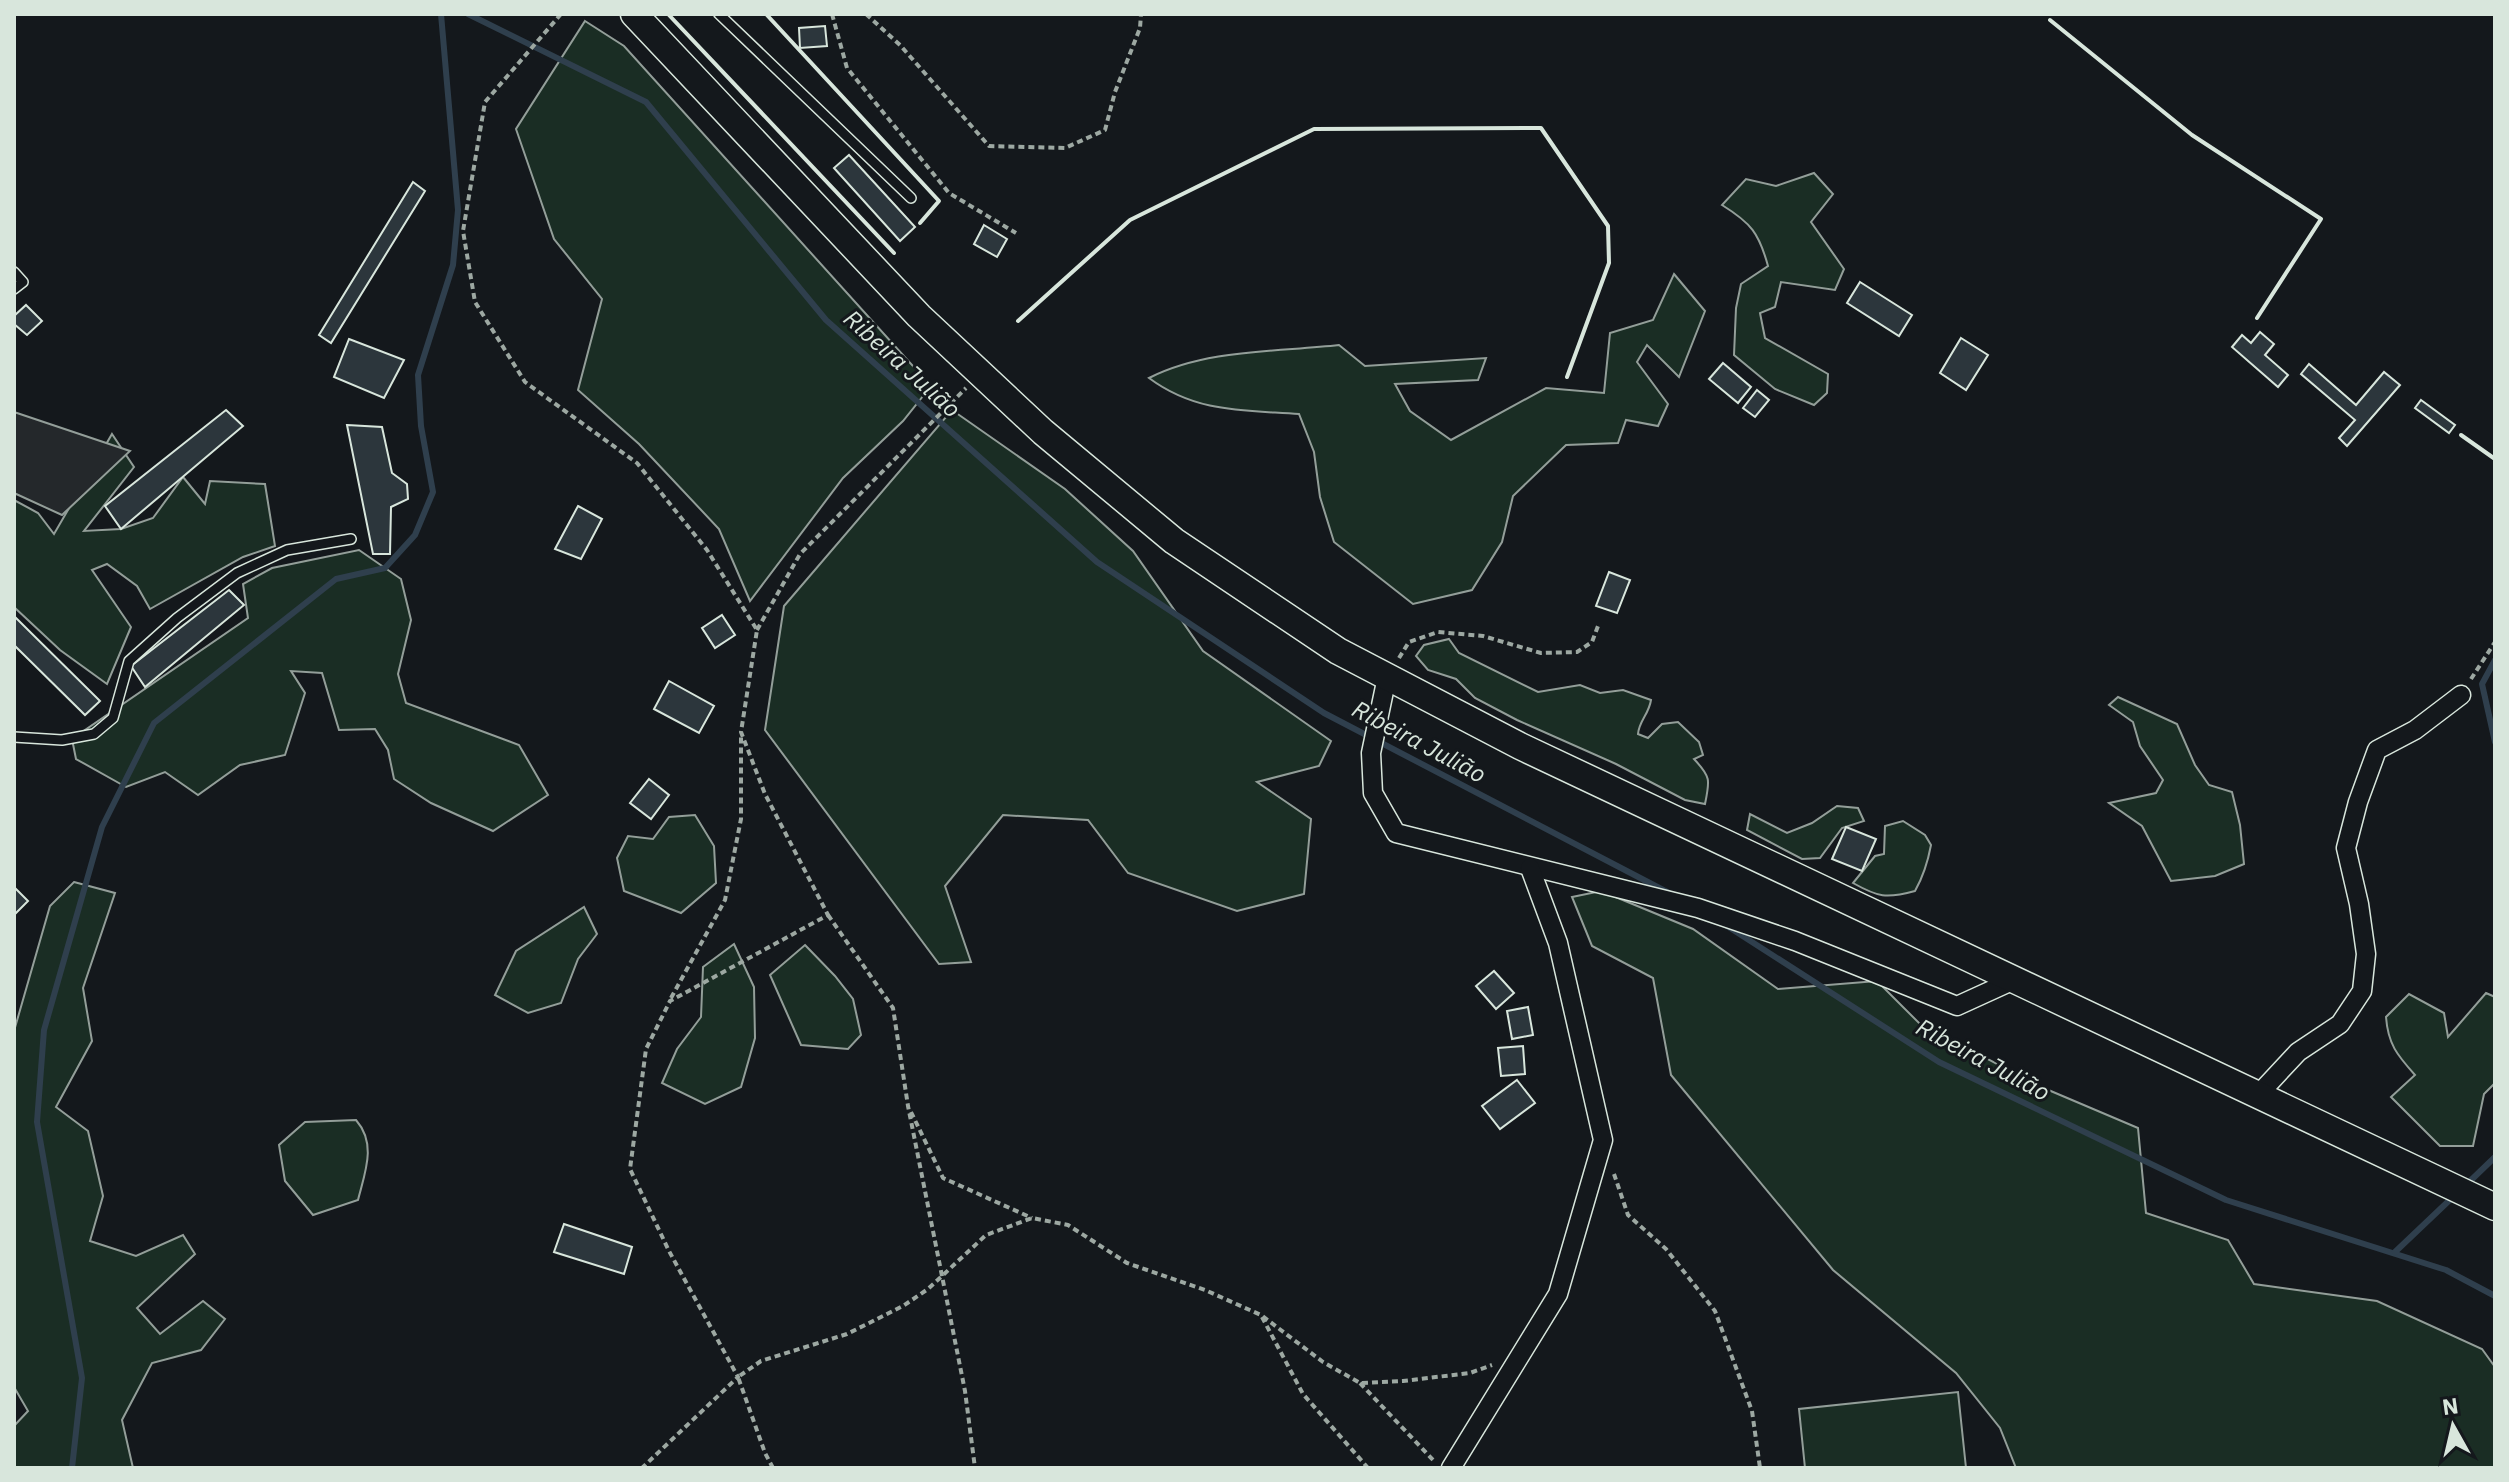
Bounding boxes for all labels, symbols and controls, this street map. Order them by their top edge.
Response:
water label: Ribeira Julião [837,302,968,424]
water label: Ribeira Julião [1347,692,1492,790]
water label: Ribeira Julião [1911,1010,2056,1108]
north arrow [2413,1386,2493,1466]
text: N [2440,1390,2460,1421]

